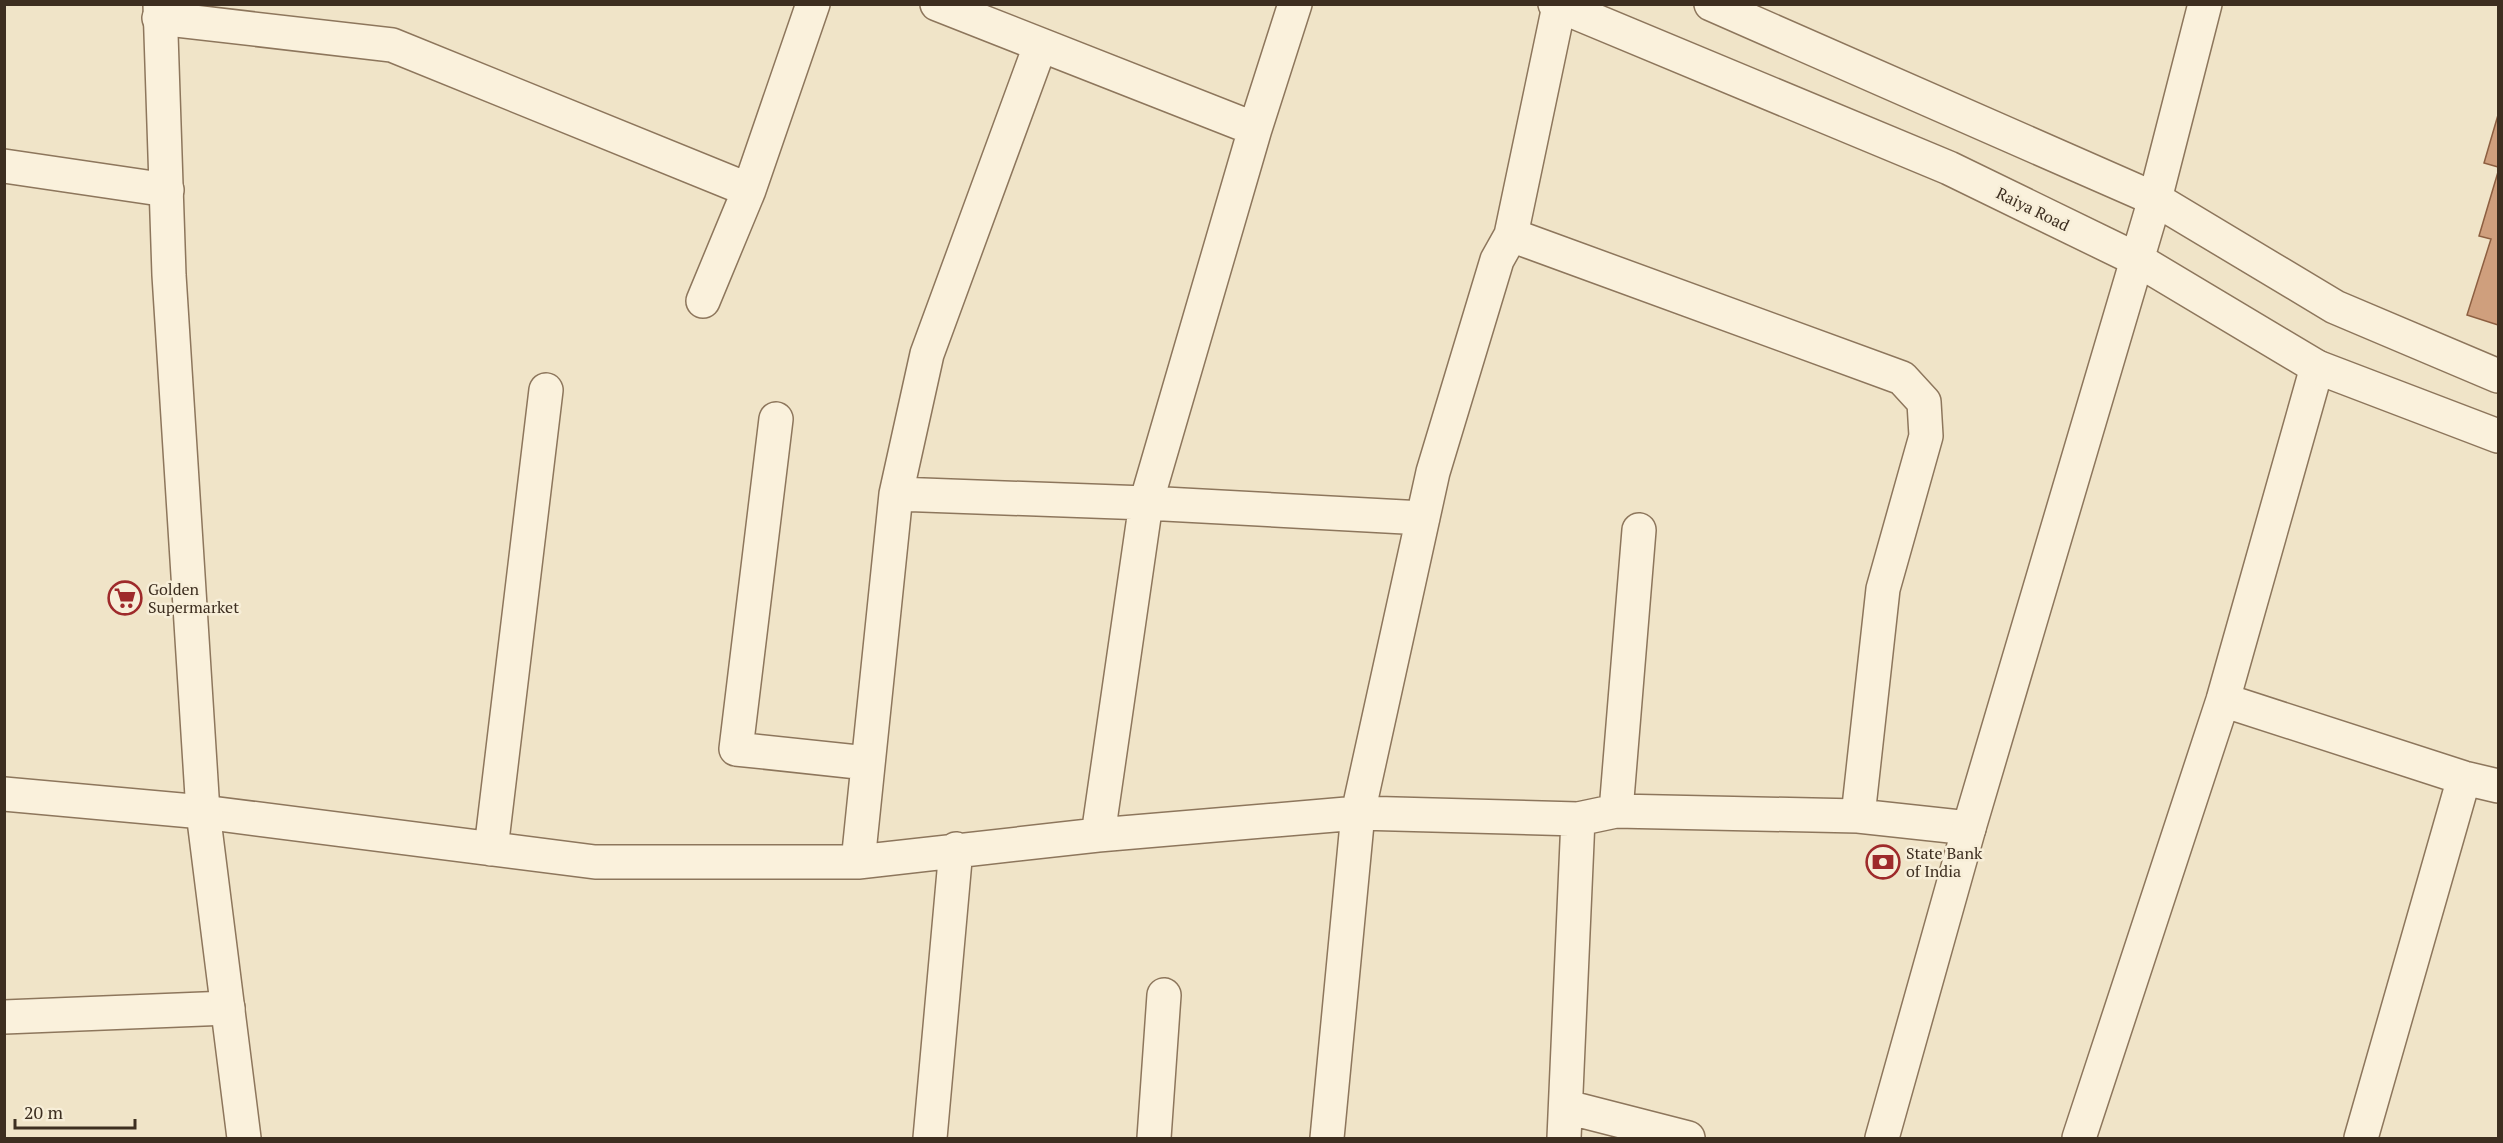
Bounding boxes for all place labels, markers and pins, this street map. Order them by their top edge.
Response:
place label: Golden Supermarket [148,578,239,618]
supermarket icon: Golden Supermarket [107,580,143,616]
place label: State Bank of India [1906,842,1983,882]
bank icon: State Bank of India [1865,844,1901,880]

